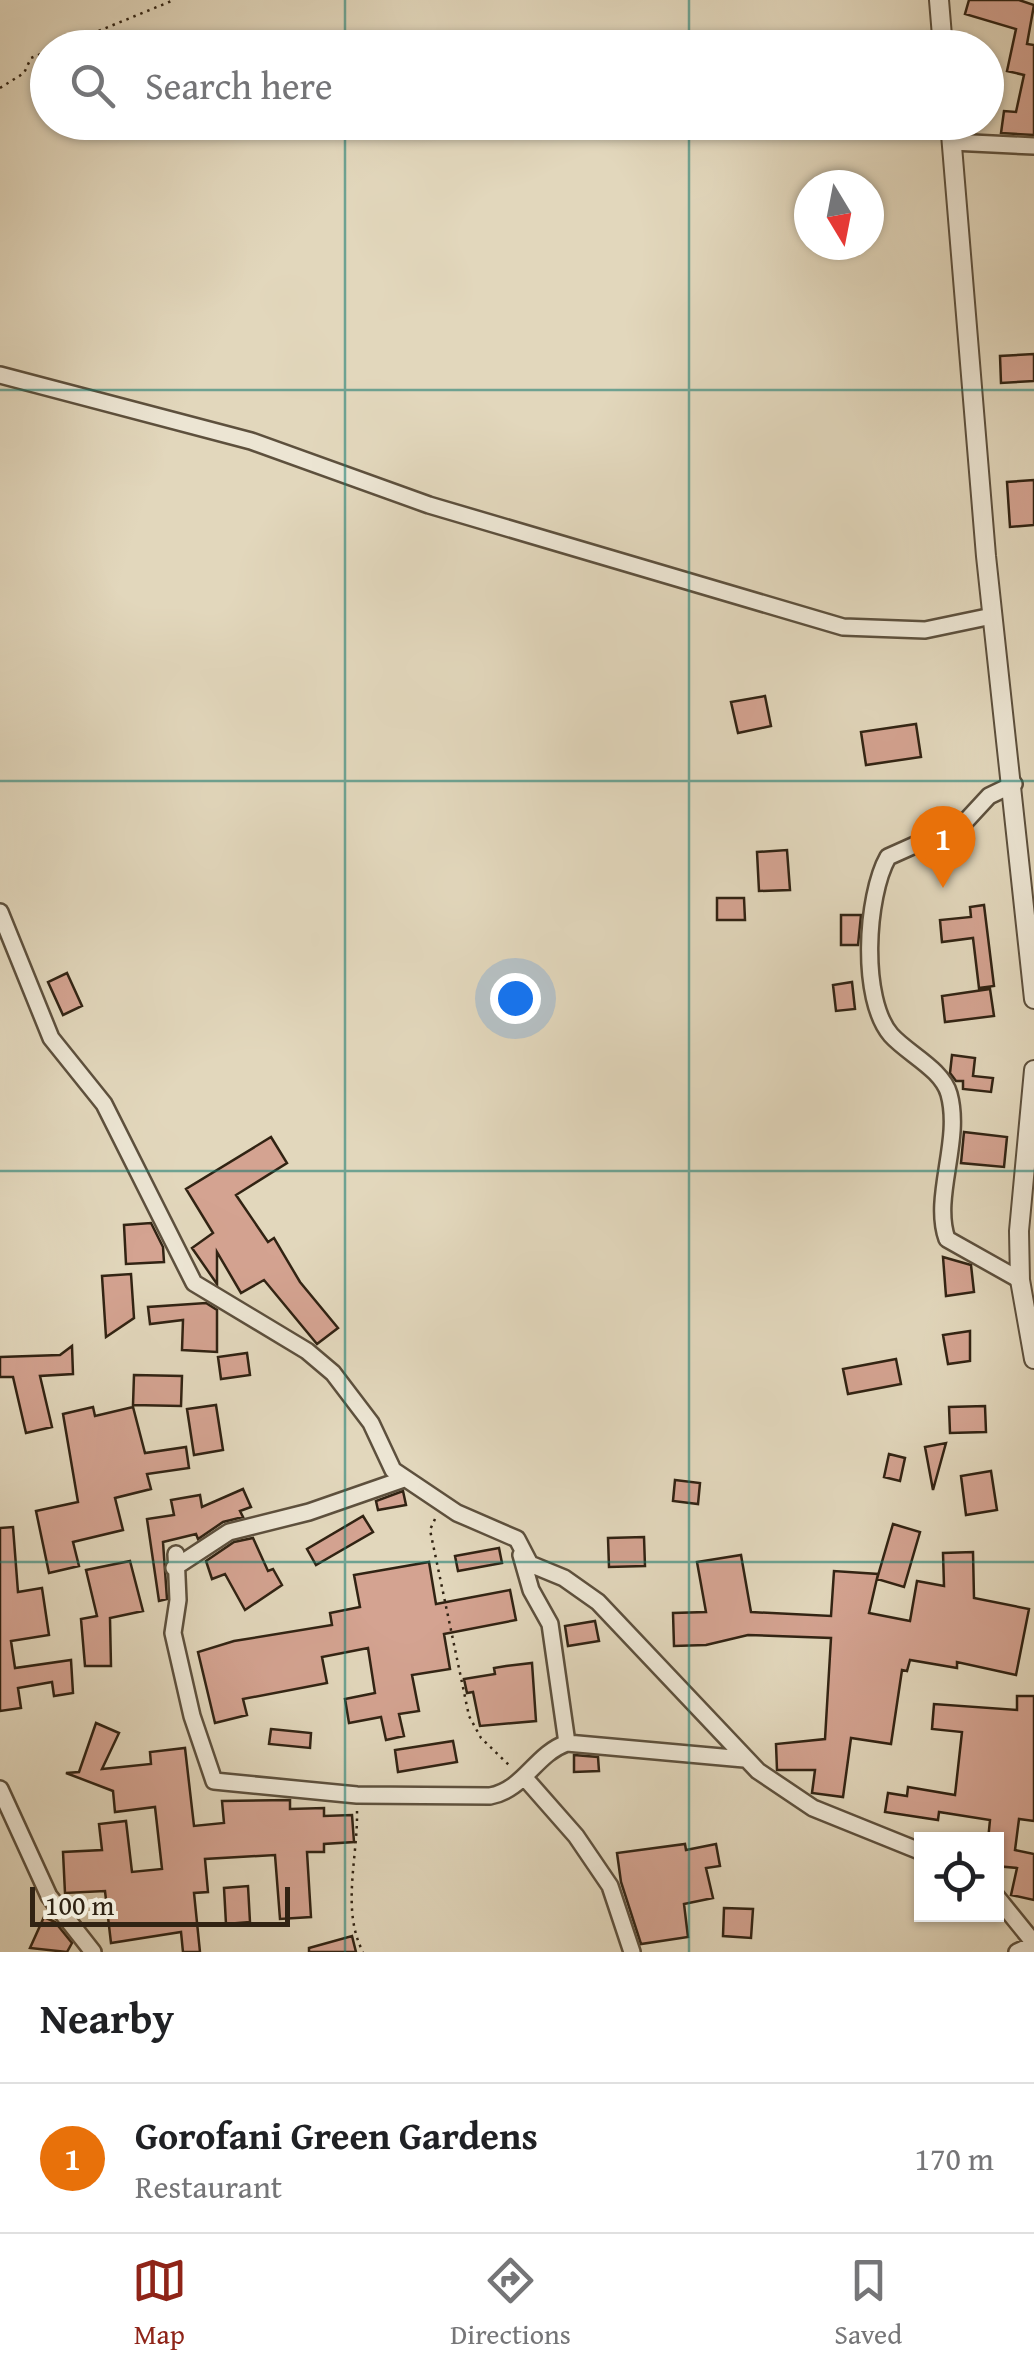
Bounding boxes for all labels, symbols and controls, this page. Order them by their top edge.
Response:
search box [30,30,1004,140]
text: Search here [145,57,333,113]
icon: search [65,58,120,113]
north arrow [794,170,884,260]
pin: 1 [910,806,976,888]
your location [490,973,541,1024]
map controls [914,1832,1004,1922]
button: locate [914,1832,1004,1922]
scale bar [30,1882,290,1926]
text: 100 m [45,1884,114,1925]
text: Nearby [40,1987,174,2048]
text: Gorofani Green Gardens [135,2107,538,2163]
text: 1 [64,2135,81,2182]
text: 170 m [915,2135,994,2182]
text: Restaurant [135,2163,282,2210]
tab: Map [132,2253,187,2354]
tab: Directions [450,2253,571,2354]
tab: Saved [834,2253,902,2354]

